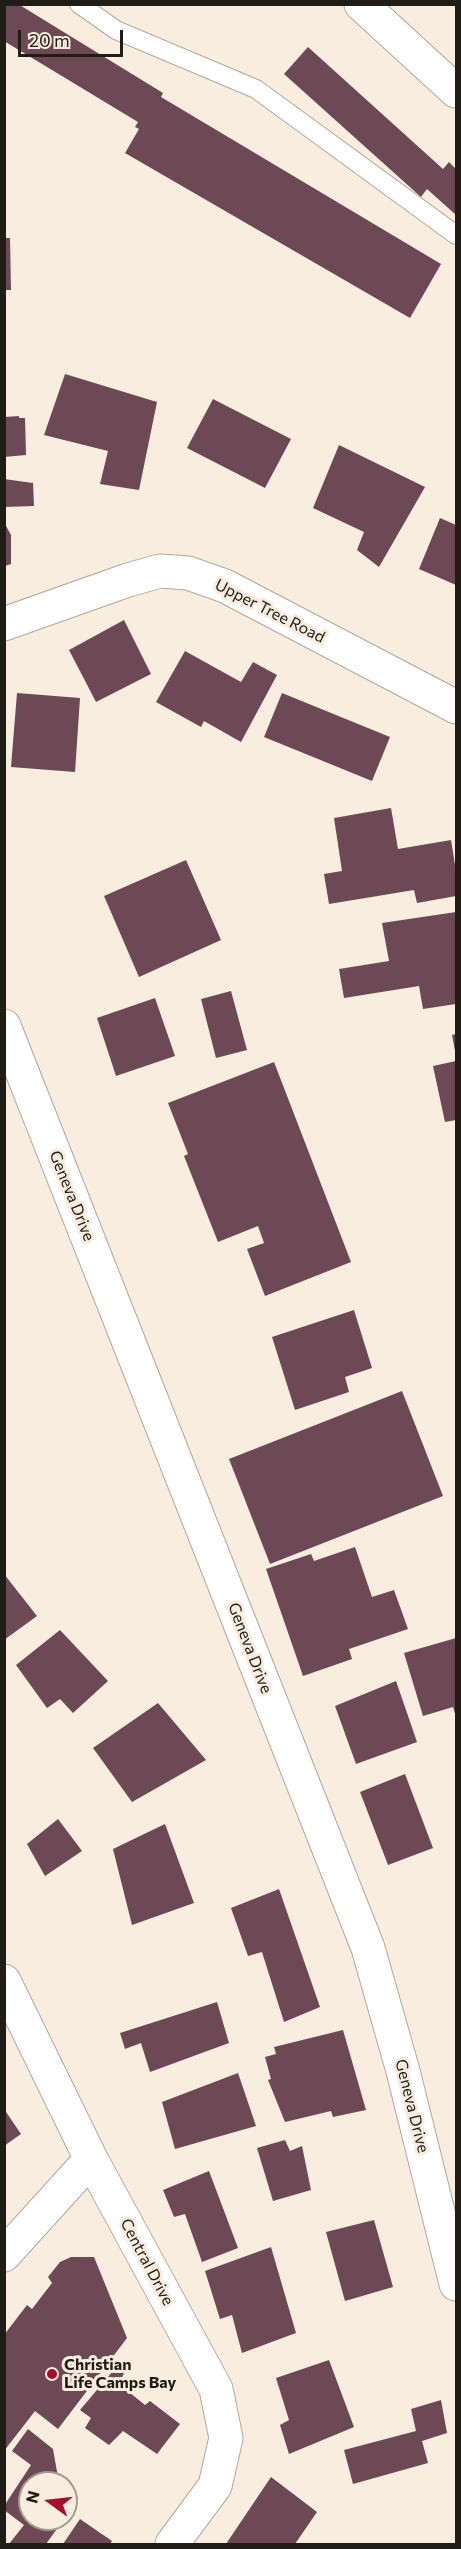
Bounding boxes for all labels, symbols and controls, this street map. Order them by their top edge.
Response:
scale bar [21,18,126,56]
text: 20 m [29,29,70,51]
street label: Upper Tree Road [212,575,328,647]
street label: Geneva Drive [45,1148,99,1244]
street label: Geneva Drive [224,1600,276,1696]
street label: Geneva Drive [391,2057,433,2155]
street label: Central Drive [116,2215,178,2309]
place label: Christian Life Camps Bay [64,2355,176,2393]
marker: Christian Life Camps Bay [45,2367,59,2381]
north arrow [18,2471,78,2531]
text: N [21,2488,43,2505]

